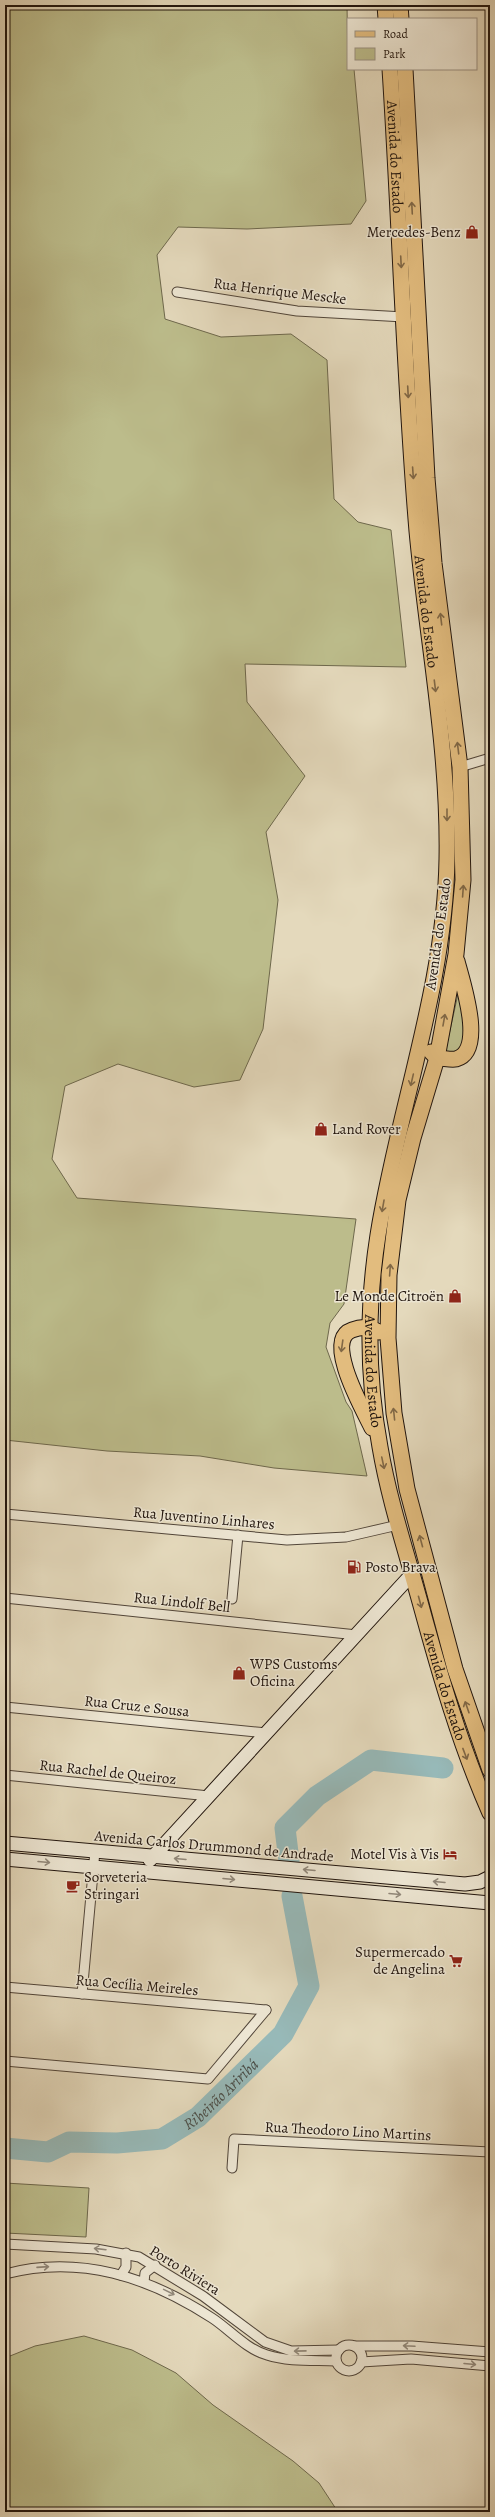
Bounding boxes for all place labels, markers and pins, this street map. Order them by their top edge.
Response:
place label: Mercedes-Benz [367,222,461,242]
shop icon: Mercedes-Benz [464,224,480,240]
place label: Land Rover [332,1119,401,1139]
shop icon: Land Rover [313,1121,329,1137]
place label: Le Monde Citroën [335,1286,444,1306]
shop icon: Le Monde Citroën [447,1288,463,1304]
place label: Posto Brava [365,1557,436,1577]
fuel station icon: Posto Brava [346,1559,362,1575]
place label: WPS Customs Oficina [249,1654,338,1691]
shop icon: WPS Customs Oficina [231,1665,247,1681]
place label: Motel Vis à Vis [350,1844,439,1864]
hotel icon: Motel Vis à Vis [442,1846,458,1862]
place label: Sorveteria Stringari [84,1867,147,1904]
cafe icon: Sorveteria Stringari [65,1878,81,1894]
place label: Supermercado de Angelina [355,1942,445,1979]
supermarket icon: Supermercado de Angelina [448,1953,464,1969]

